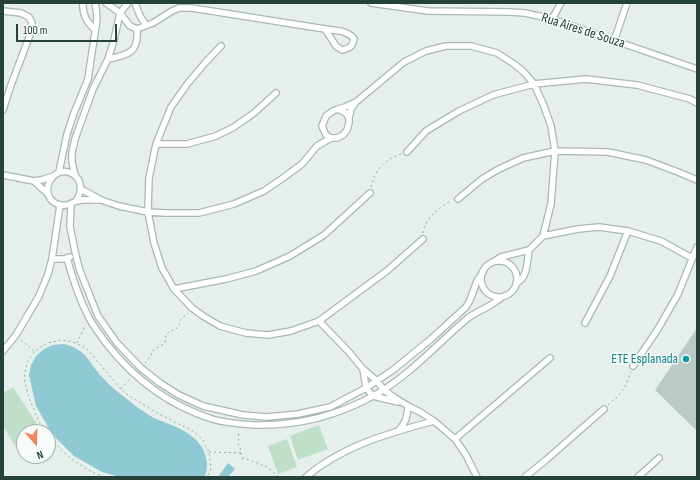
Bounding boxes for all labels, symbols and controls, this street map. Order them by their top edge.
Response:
street label: Rua Aires de Souza [539,10,627,52]
scale bar [18,16,119,42]
text: 100 m [23,23,48,38]
place label: ETE Esplanada [611,351,678,367]
marker: ETE Esplanada [681,354,691,364]
north arrow [16,424,56,464]
text: N [35,448,45,462]

